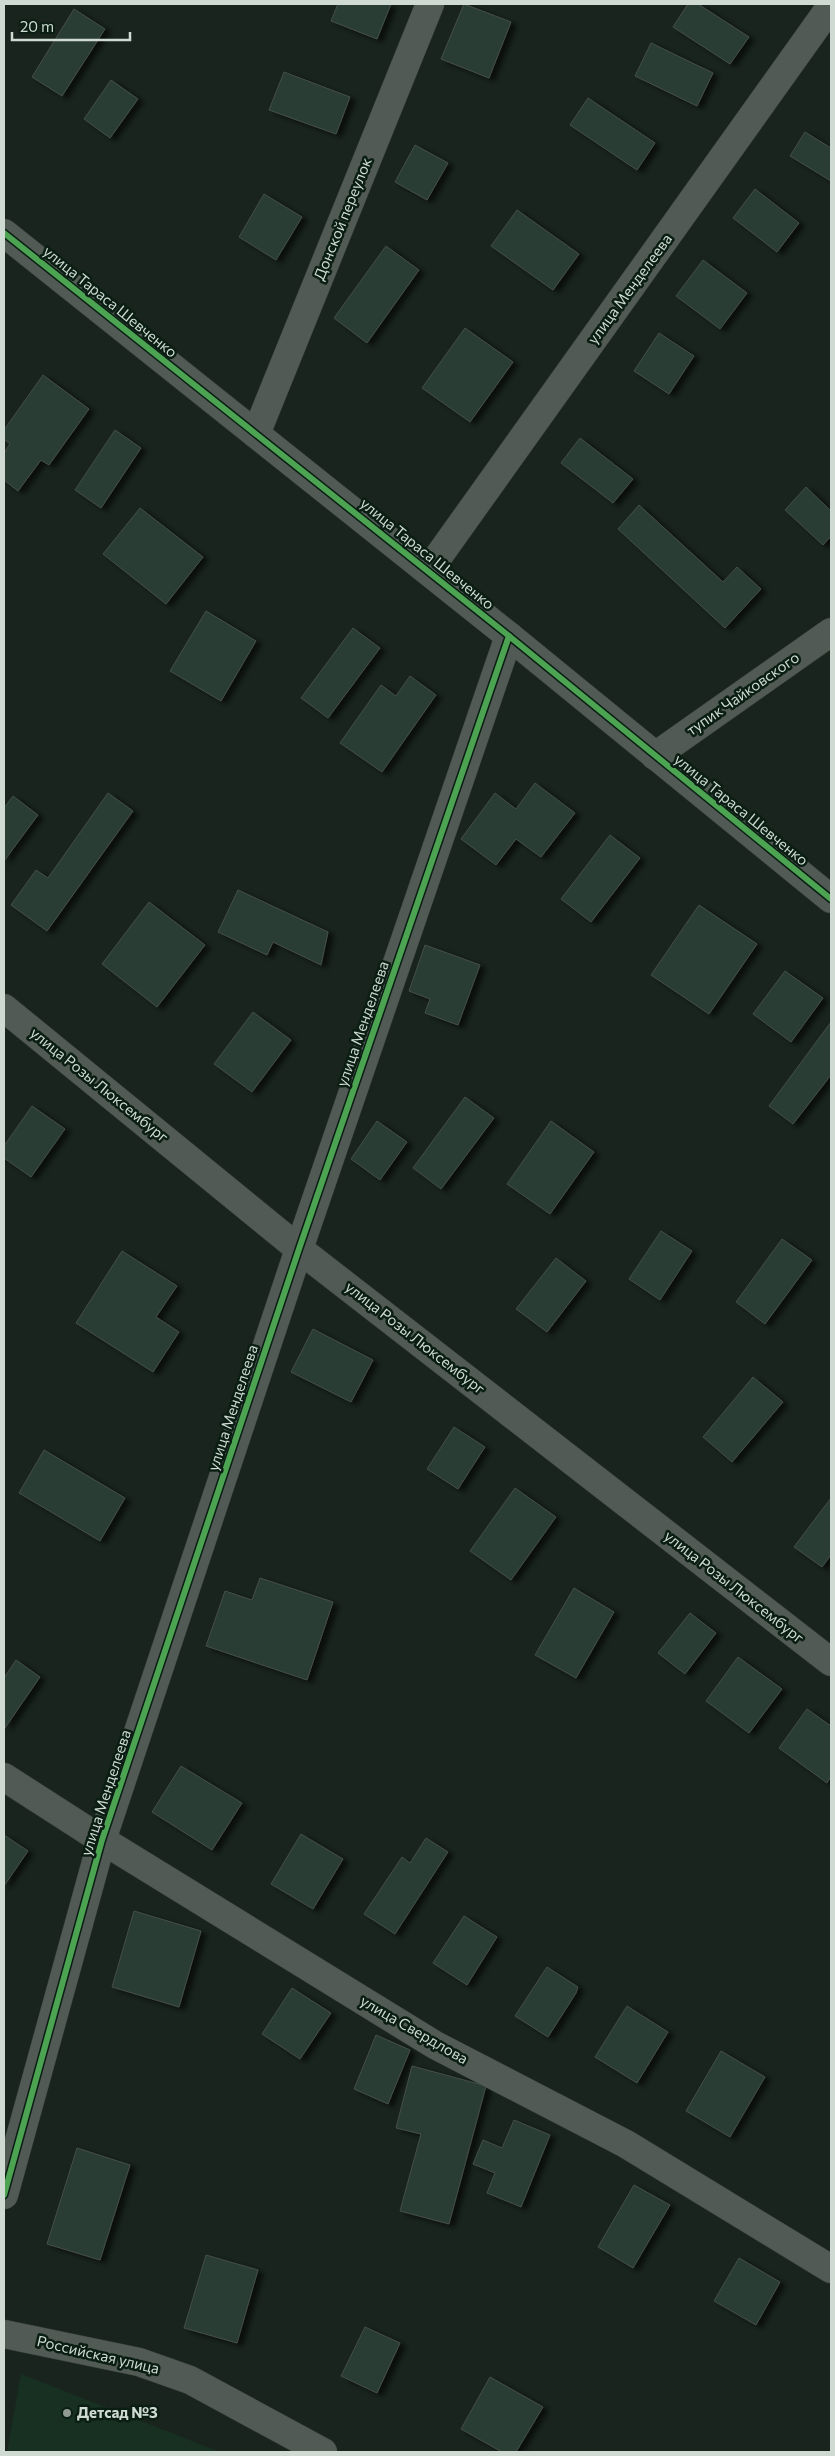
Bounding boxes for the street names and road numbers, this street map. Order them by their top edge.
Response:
street label: Донской переулок [309,155,375,283]
street label: улица Менделеева [583,230,675,347]
street label: улица Тараса Шевченко [40,242,181,361]
street label: улица Тараса Шевченко [357,494,498,613]
street label: тупик Чайковского [683,648,802,739]
street label: улица Тараса Шевченко [671,750,812,869]
street label: улица Менделеева [332,959,392,1089]
street label: улица Розы Люксембург [27,1023,173,1146]
street label: улица Розы Люксембург [342,1277,489,1398]
street label: улица Менделеева [203,1342,261,1473]
street label: улица Розы Люксембург [661,1526,808,1647]
street label: улица Менделеева [76,1727,134,1858]
street label: улица Свердлова [357,1991,472,2067]
street label: Российская улица [35,2331,161,2377]

